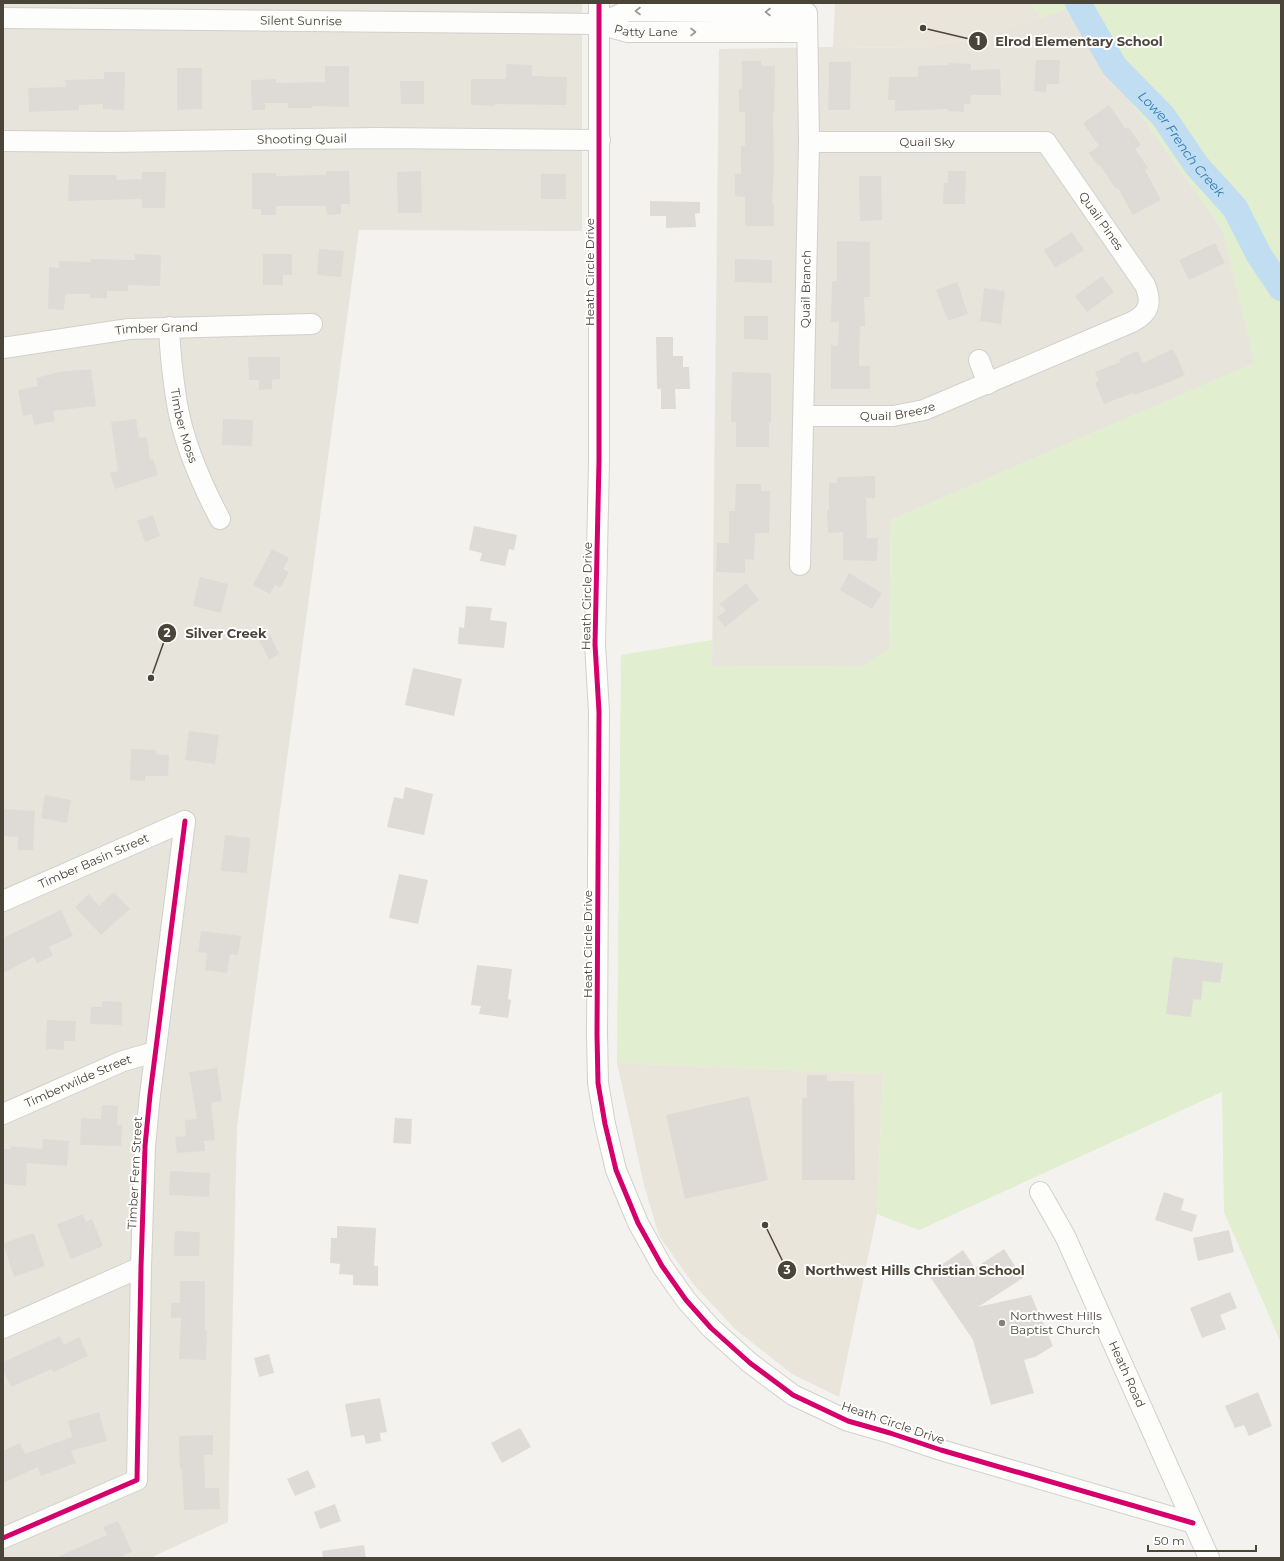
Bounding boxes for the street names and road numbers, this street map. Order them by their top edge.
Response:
street label: Silent Sunrise [260,13,342,28]
street label: Patty Lane [612,21,678,39]
street label: Shooting Quail [257,130,347,147]
street label: Quail Sky [899,134,955,149]
street label: Quail Pines [1076,189,1127,253]
street label: Heath Circle Drive [582,218,597,326]
street label: Quail Branch [797,250,814,328]
street label: Timber Grand [114,319,198,338]
street label: Timber Moss [168,387,201,465]
street label: Quail Breeze [860,398,937,423]
street label: Heath Circle Drive [578,542,595,650]
street label: Timber Basin Street [36,830,151,892]
street label: Heath Circle Drive [580,890,595,998]
street label: Timberwilde Street [22,1051,133,1111]
street label: Timber Fern Street [124,1116,145,1230]
street label: Heath Road [1106,1338,1149,1410]
street label: Heath Circle Drive [840,1398,947,1447]

